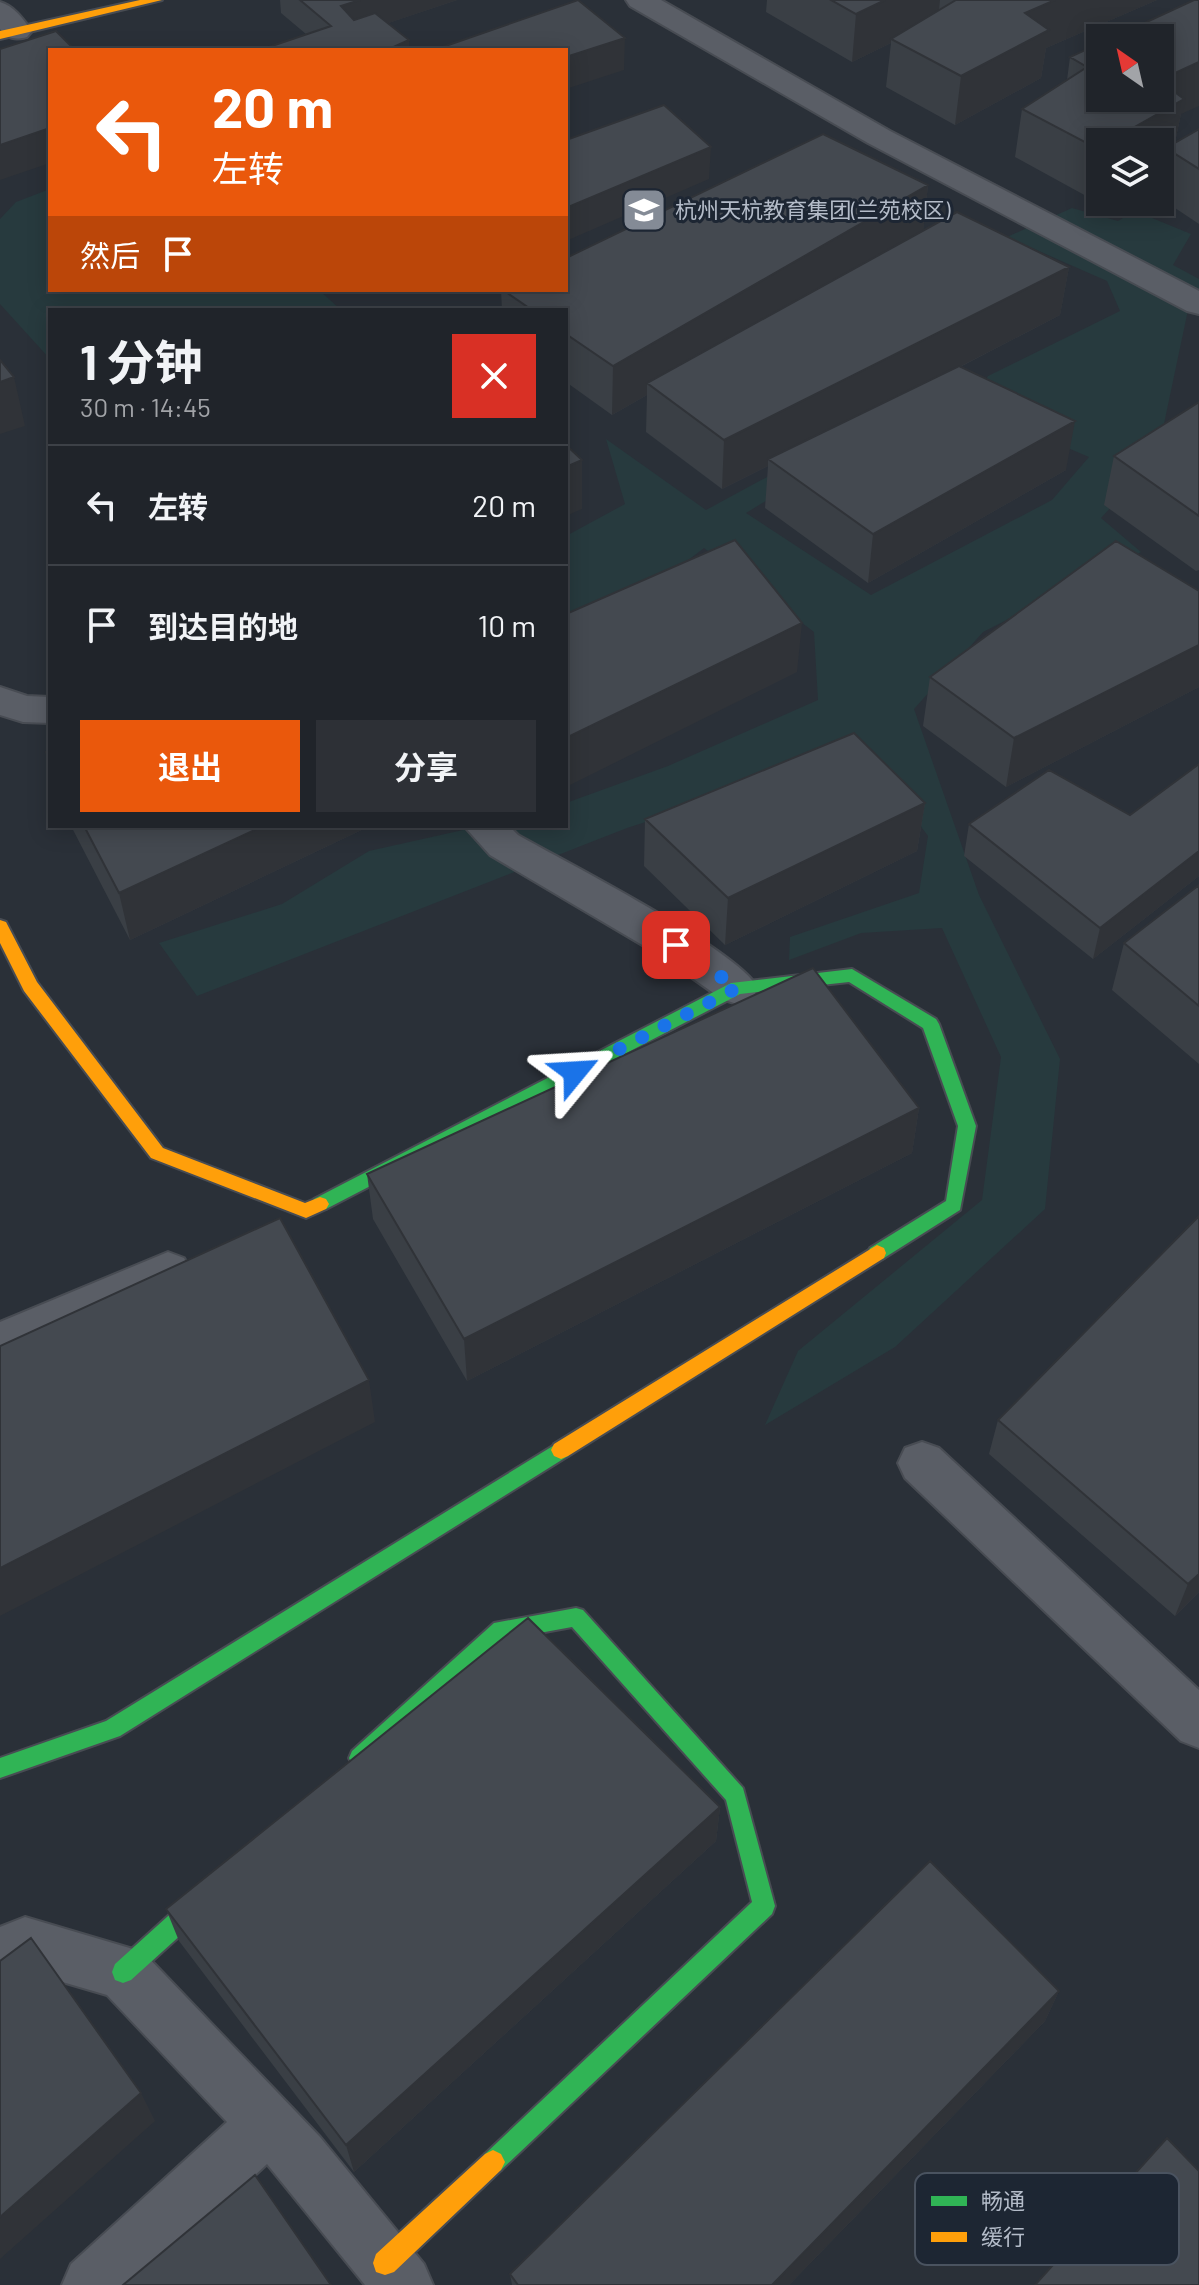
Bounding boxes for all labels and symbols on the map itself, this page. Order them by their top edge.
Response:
north arrow [1086,24,1174,112]
school or university icon: 杭州天杭教育集团(兰苑校区) [620,186,668,234]
place label: 杭州天杭教育集团(兰苑校区) [675,196,951,222]
pin [642,911,710,979]
position arrow [533,1030,617,1114]
legend [915,2173,1179,2265]
text: 畅通 [981,2187,1025,2213]
text: 缓行 [981,2223,1025,2249]

